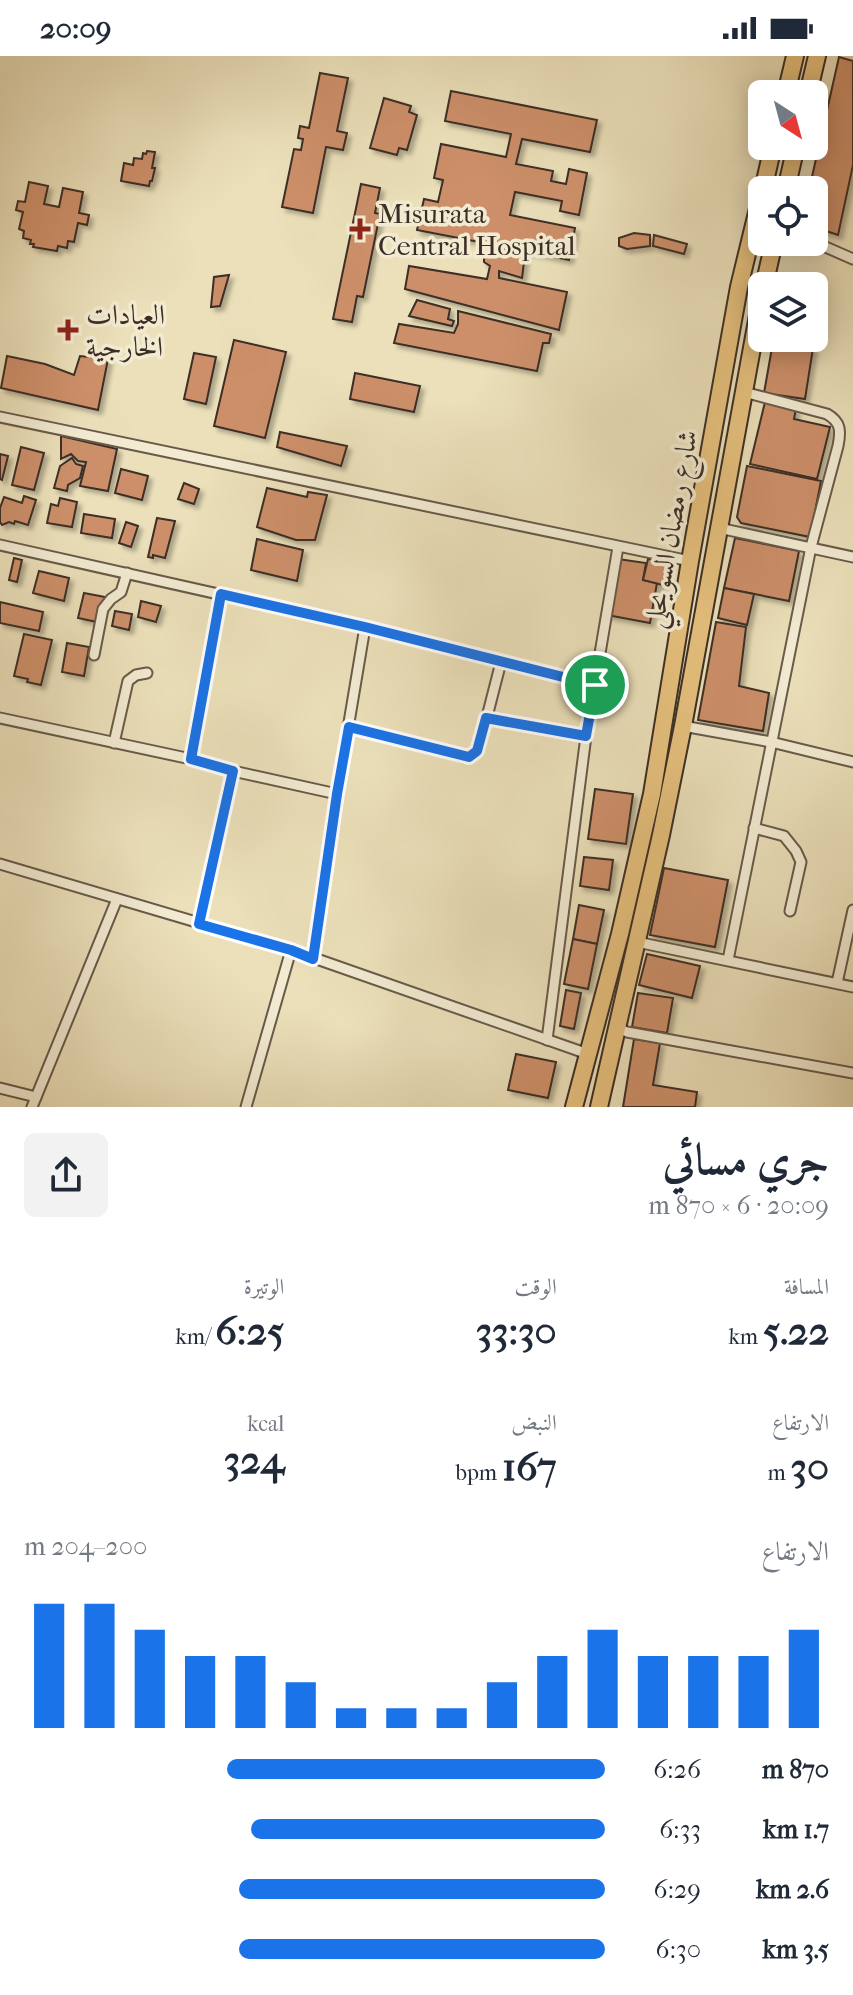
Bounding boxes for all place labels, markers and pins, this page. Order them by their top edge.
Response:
place label: Misurata Central Hospital [378,197,576,262]
marker: Misurata Central Hospital [349,218,371,240]
place label: العيادات الخارجية [86,298,165,363]
marker: العيادات الخارجية [57,319,79,341]
pin [561,651,629,719]

